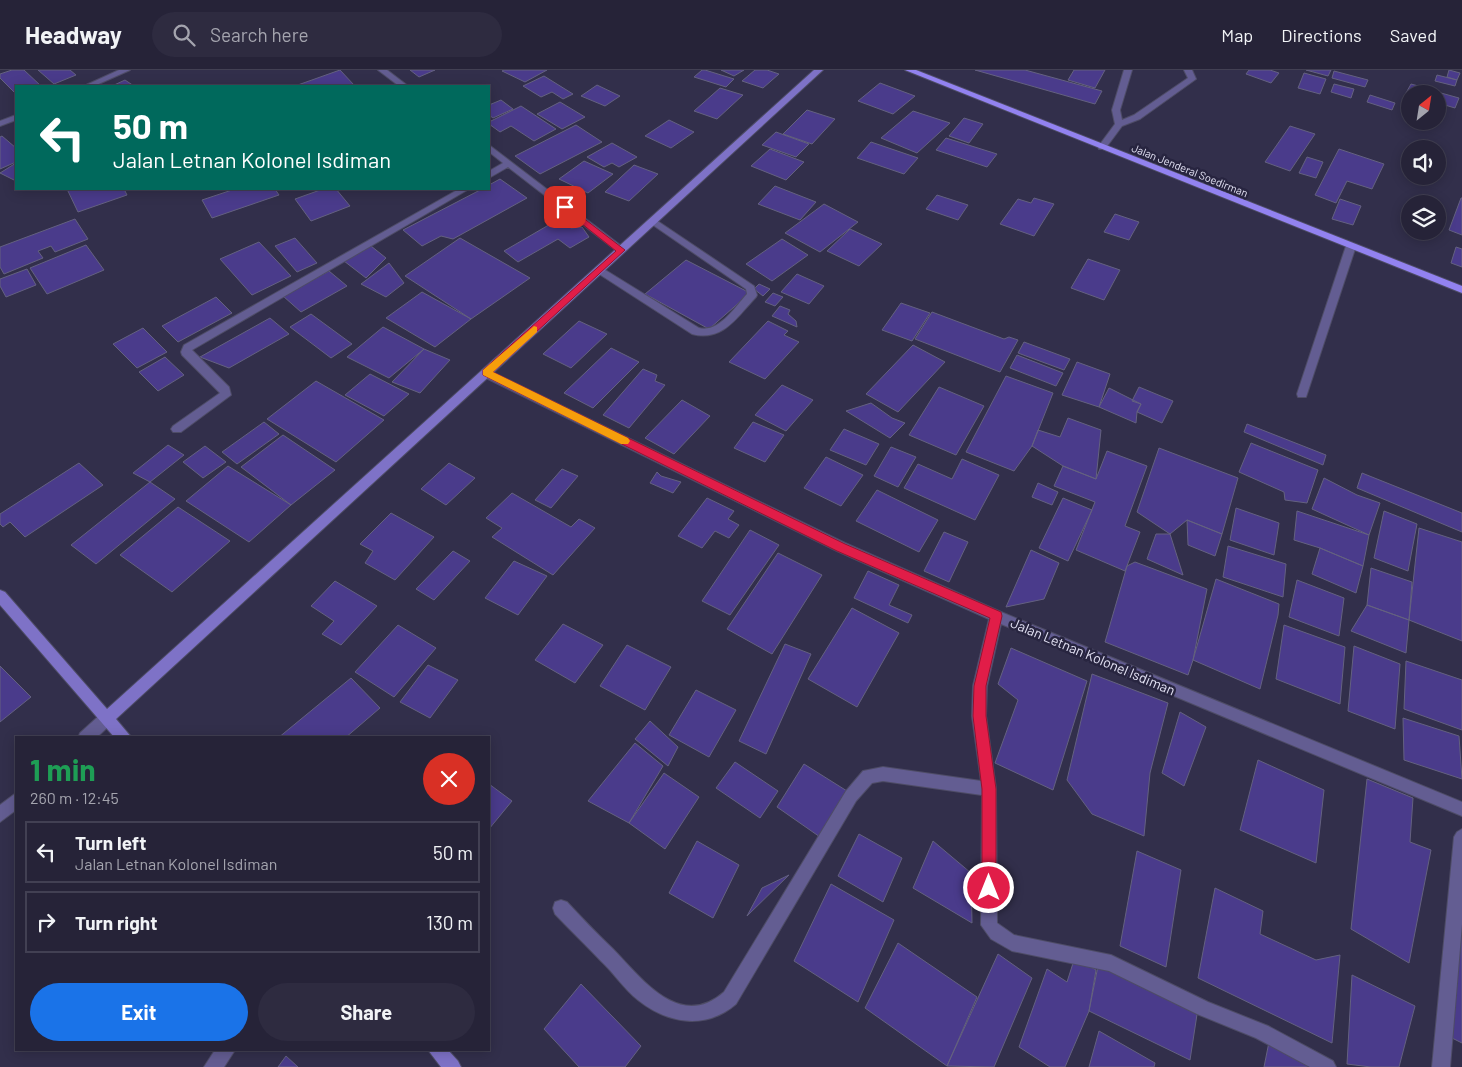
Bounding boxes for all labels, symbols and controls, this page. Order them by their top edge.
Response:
search box [152,12,502,57]
text: Headway [25,20,122,49]
icon: search [170,21,198,49]
text: Search here [210,23,309,46]
text: Map [1221,24,1253,46]
text: Directions [1281,24,1362,46]
text: Saved [1390,24,1437,46]
north arrow [1401,85,1446,130]
map controls [1401,85,1446,240]
text: 50 m [113,104,188,146]
icon: left [30,105,95,170]
button: sound [1401,140,1446,185]
street label: Jalan Jenderal Soedirman [1130,141,1250,199]
text: Jalan Letnan Kolonel Isdiman [113,146,391,172]
pin [544,186,586,228]
icon: arrive [551,193,579,221]
button: layers [1401,195,1446,240]
street label: Jalan Letnan Kolonel Isdiman [1008,614,1178,698]
text: 1 min [30,751,96,787]
button: close [423,753,475,805]
text: 260 m · 12:45 [30,788,119,807]
text: Turn left [75,831,146,854]
icon: left [32,838,60,866]
text: 50 m [433,841,473,864]
text: Jalan Letnan Kolonel Isdiman [75,854,277,873]
position arrow [962,861,1014,913]
icon: right [32,908,60,936]
text: Turn right [75,911,157,934]
text: 130 m [426,911,473,934]
button: Exit [30,983,248,1041]
button: Share [258,983,475,1041]

